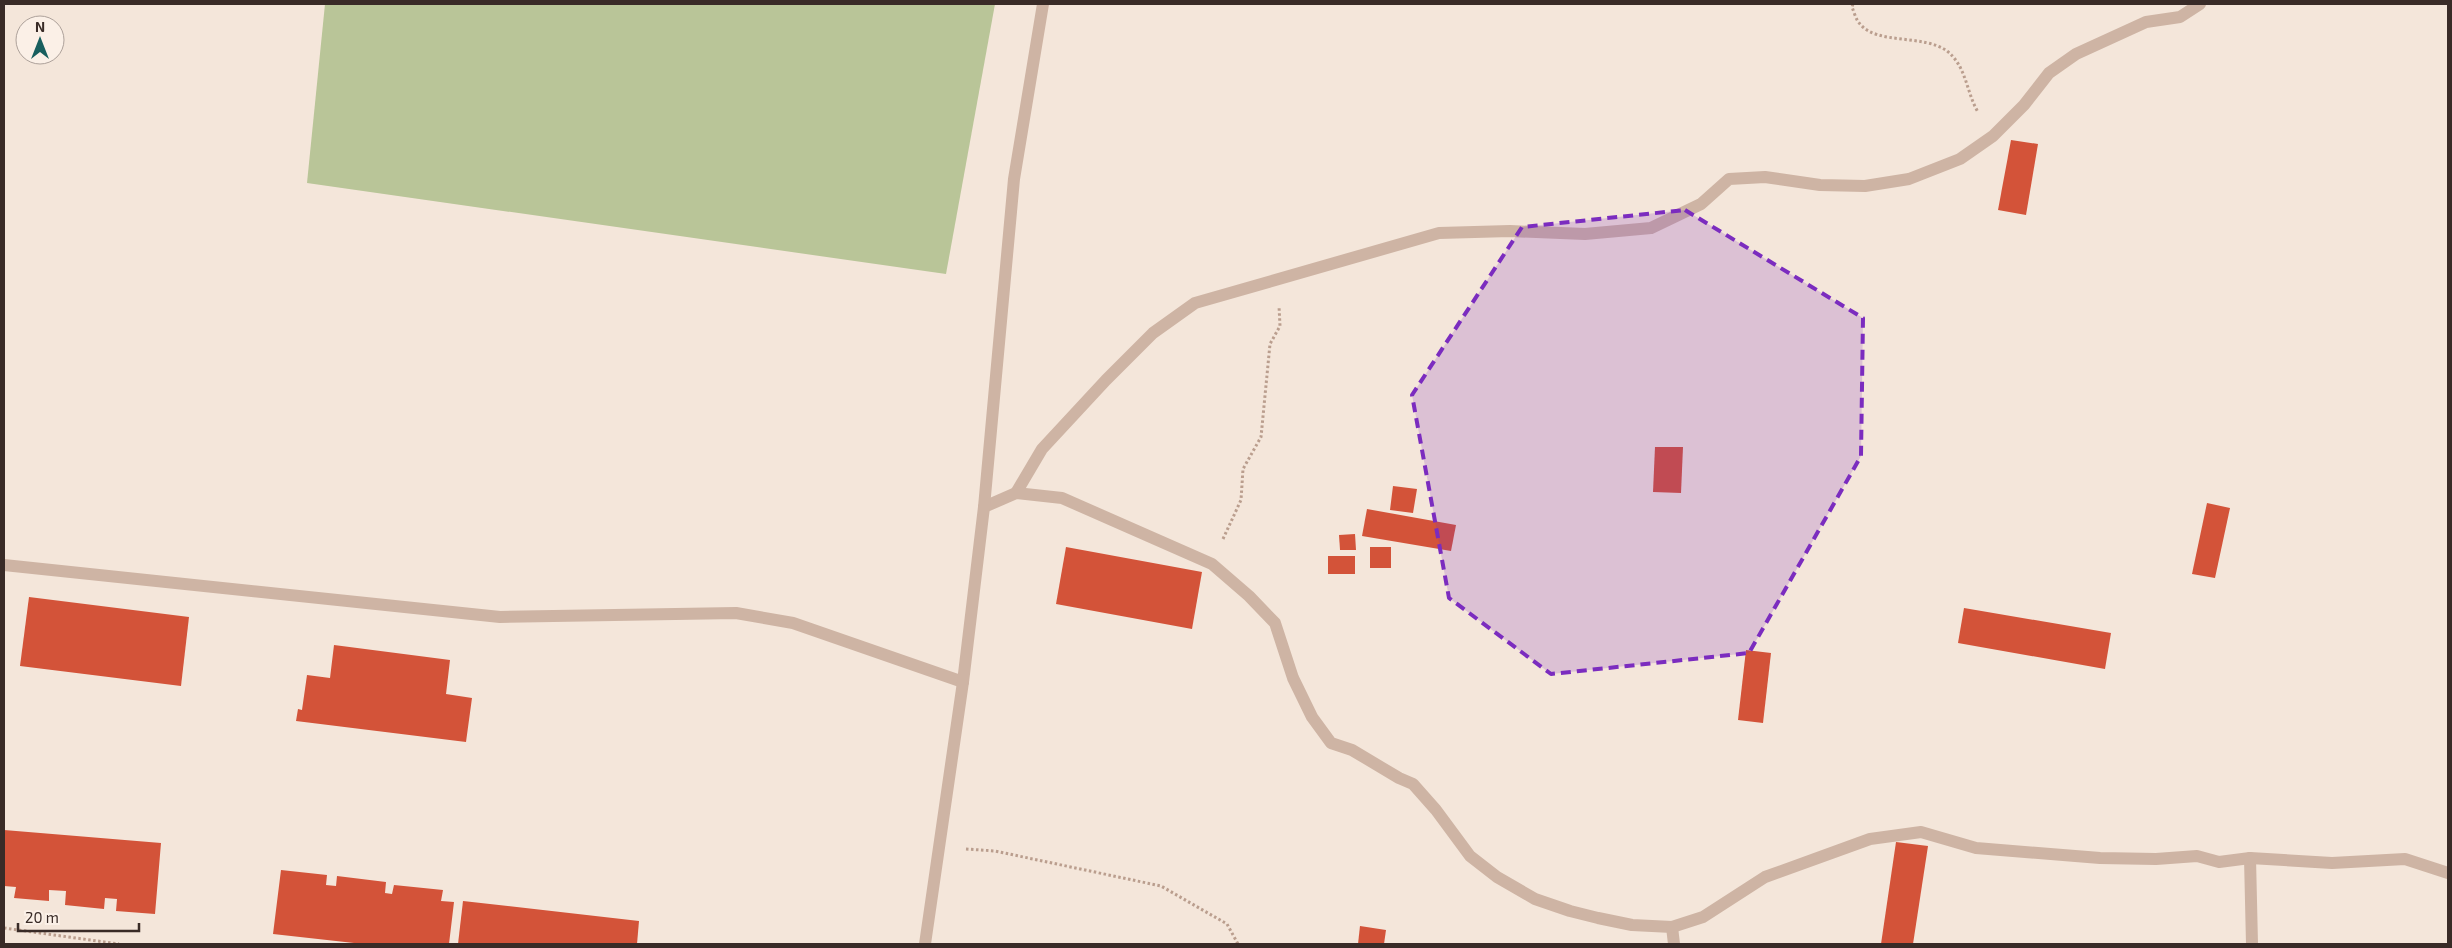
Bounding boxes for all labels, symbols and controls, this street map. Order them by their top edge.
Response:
north arrow [15,15,65,65]
text: N [35,18,45,35]
scale bar [18,900,139,932]
text: 20 m [25,908,59,926]

